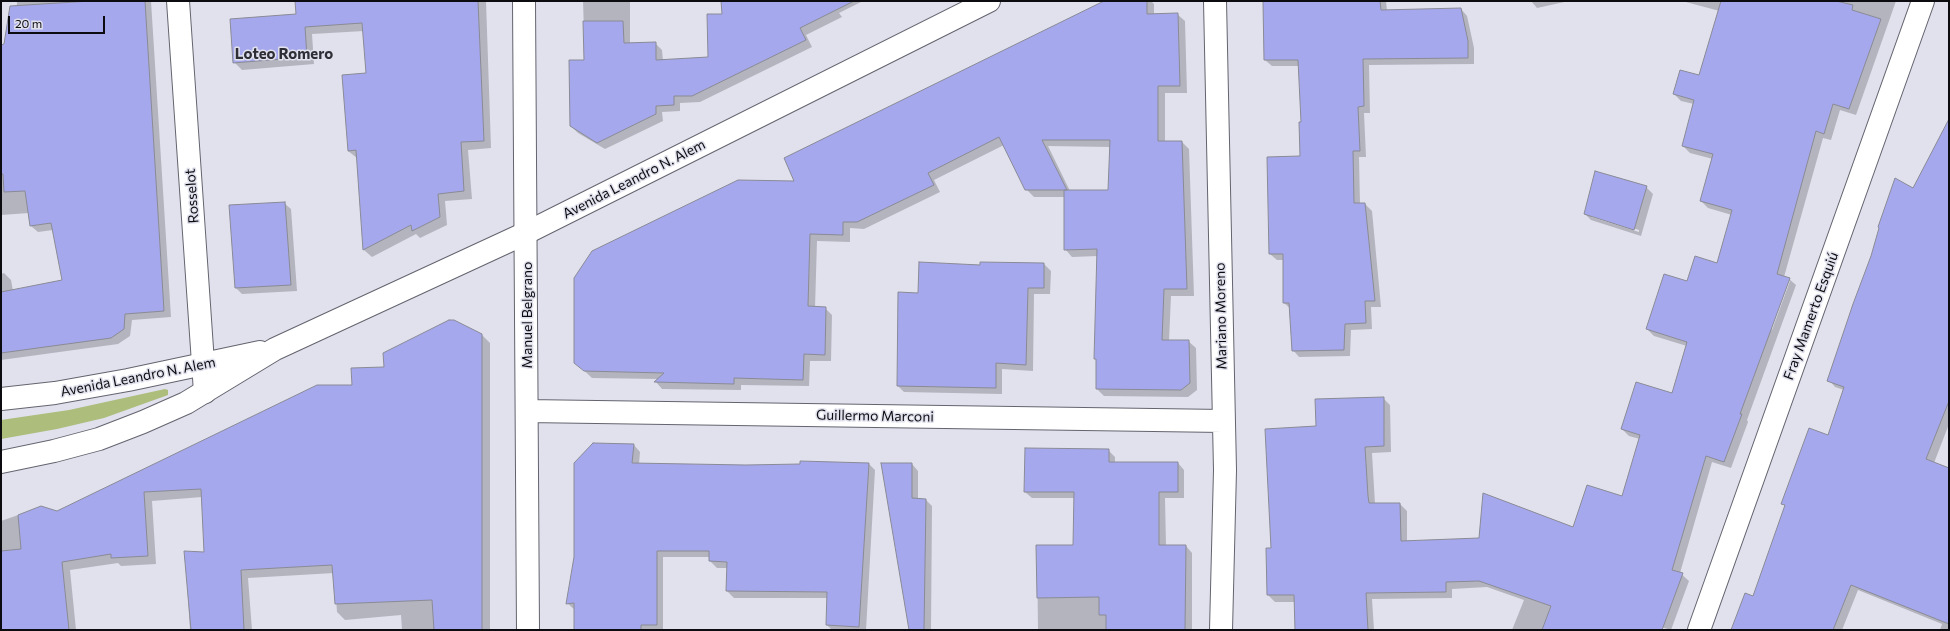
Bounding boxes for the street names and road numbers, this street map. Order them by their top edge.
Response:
street label: Avenida Leandro N. Alem [560,136,708,222]
street label: Rosselot [182,168,202,224]
street label: Fray Mamerto Esquiú [1780,250,1842,382]
street label: Manuel Belgrano [519,262,535,368]
street label: Mariano Moreno [1212,262,1230,370]
street label: Avenida Leandro N. Alem [59,354,217,400]
street label: Guillermo Marconi [816,407,934,425]

